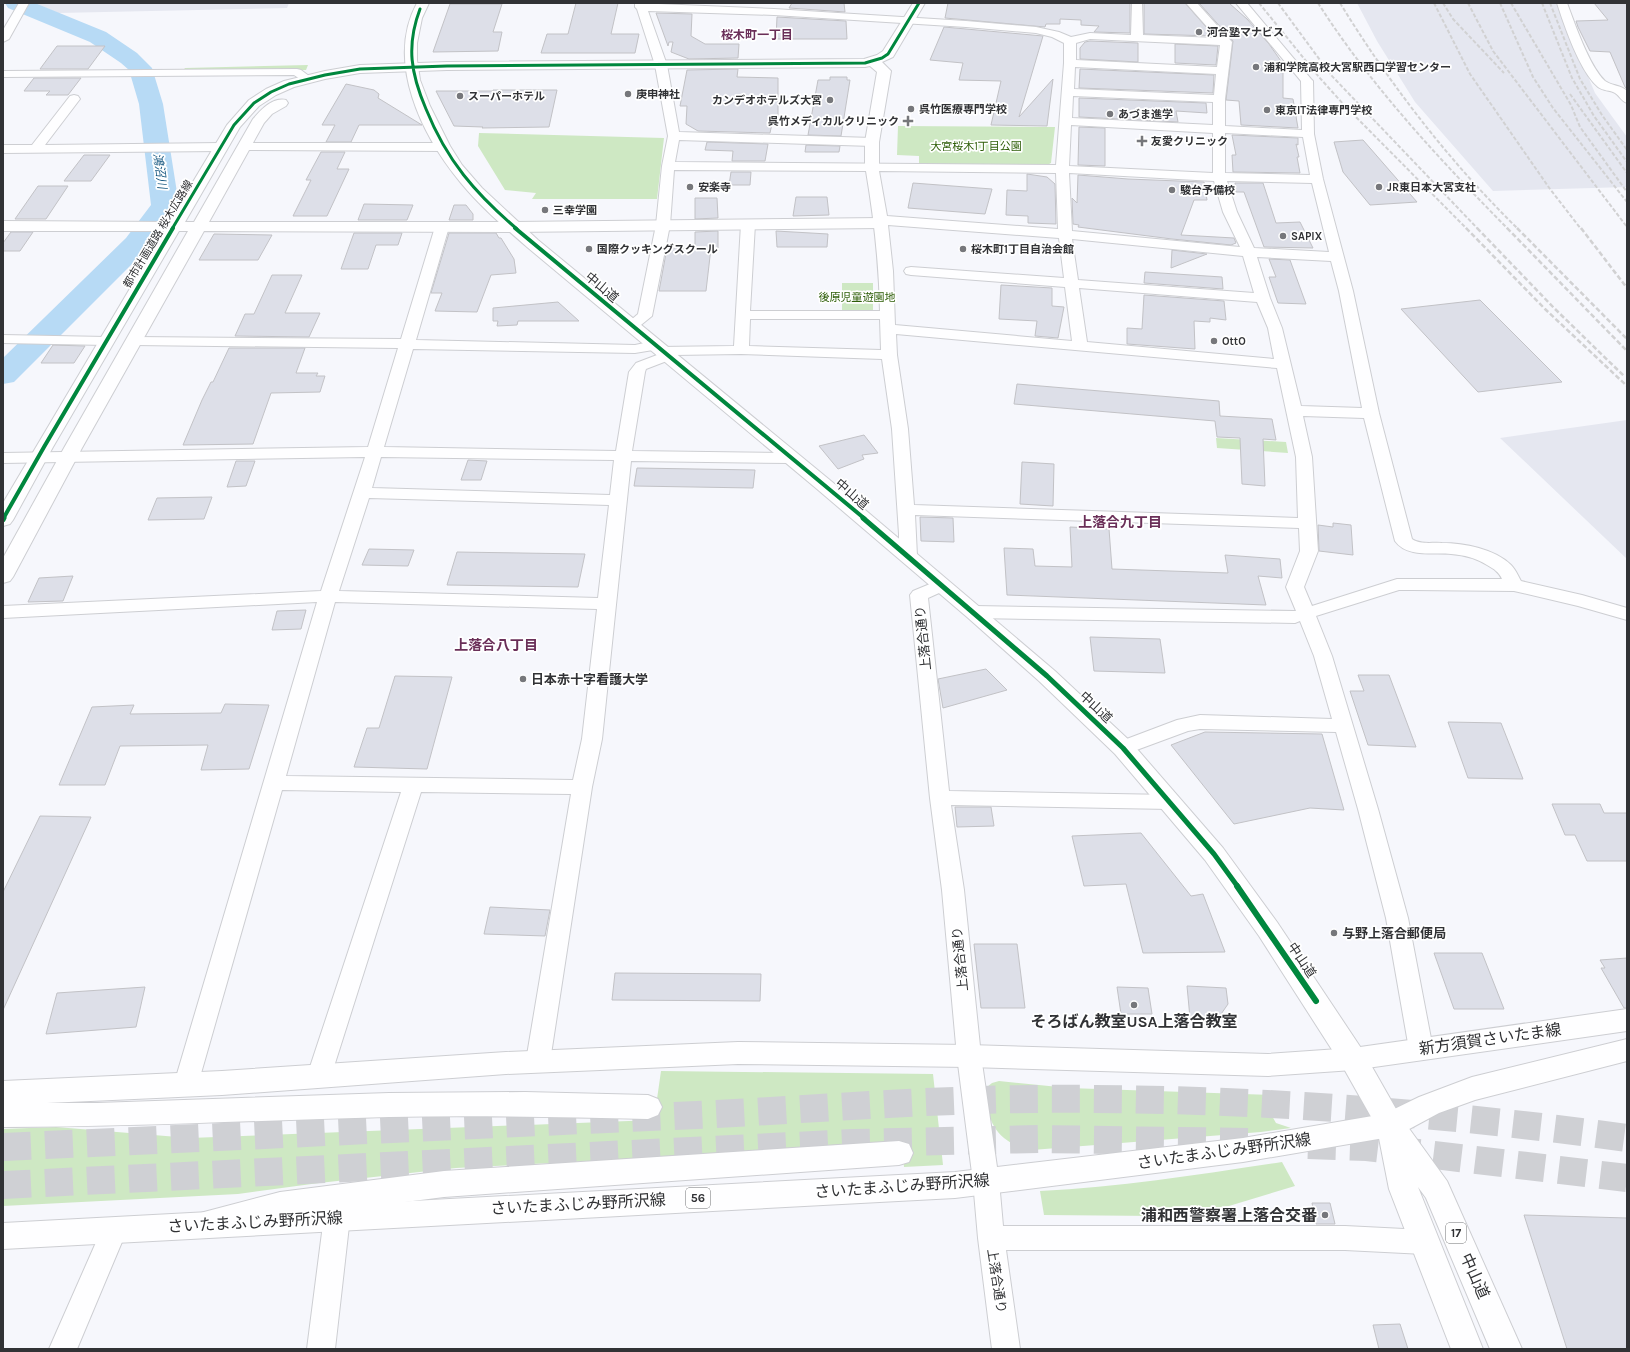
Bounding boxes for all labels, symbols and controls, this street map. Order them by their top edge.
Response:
place label: 河合塾マナビス [1207,26,1284,39]
marker: 河合塾マナビス [1194,27,1204,37]
district label: 桜木町一丁目 [721,28,793,42]
place label: 浦和学院高校大宮駅西口学習センター [1264,61,1451,74]
marker: 浦和学院高校大宮駅西口学習センター [1251,62,1261,72]
place label: 庚申神社 [636,88,680,101]
marker: 庚申神社 [623,89,633,99]
place label: スーパーホテル [468,90,545,103]
marker: スーパーホテル [455,91,465,101]
place label: カンデオホテルズ大宮 [712,94,822,107]
marker: カンデオホテルズ大宮 [825,95,835,105]
place label: 呉竹医療専門学校 [919,103,1007,116]
marker: 呉竹医療専門学校 [906,104,916,114]
place label: 東京IT法律専門学校 [1275,104,1372,117]
marker: 東京IT法律専門学校 [1262,105,1272,115]
place label: あづま進学 [1118,108,1173,121]
marker: あづま進学 [1105,109,1115,119]
place label: 呉竹メディカルクリニック [768,115,899,128]
marker: 呉竹メディカルクリニック [902,115,914,127]
marker: 友愛クリニック [1136,135,1148,147]
place label: 友愛クリニック [1151,135,1228,148]
park label: 大宮桜木1丁目公園 [930,140,1022,153]
water label: 鴻沼川 [151,152,170,192]
street label: 都市計画道路 桜木広路線 [121,178,195,290]
place label: 安楽寺 [698,181,731,194]
place label: JR東日本大宮支社 [1387,181,1476,194]
marker: 安楽寺 [685,182,695,192]
marker: JR東日本大宮支社 [1374,182,1384,192]
place label: 駿台予備校 [1180,184,1235,197]
marker: 駿台予備校 [1167,185,1177,195]
place label: 三幸学園 [553,204,597,217]
marker: 三幸学園 [540,205,550,215]
place label: SAPIX [1291,230,1323,243]
marker: SAPIX [1278,231,1288,241]
place label: 国際クッキングスクール [597,243,718,256]
place label: 桜木町1丁目自治会館 [971,243,1074,256]
marker: 国際クッキングスクール [584,244,594,254]
marker: 桜木町1丁目自治会館 [958,244,968,254]
street label: 中山道 [582,269,622,305]
park label: 後原児童遊園地 [819,291,896,304]
place label: OttO [1222,335,1246,348]
marker: OttO [1209,336,1219,346]
street label: 中山道 [832,476,872,512]
district label: 上落合九丁目 [1078,514,1162,531]
street label: 上落合通り [912,605,934,671]
district label: 上落合八丁目 [454,637,538,654]
place label: 日本赤十字看護大学 [531,672,648,687]
marker: 日本赤十字看護大学 [518,674,528,684]
street label: 中山道 [1077,688,1115,726]
street label: 上落合通り [949,926,971,992]
place label: 与野上落合郵便局 [1342,926,1446,941]
marker: 与野上落合郵便局 [1329,928,1339,938]
street label: 中山道 [1285,940,1319,980]
marker: そろばん教室USA上落合教室 [1129,1000,1139,1010]
place label: そろばん教室USA上落合教室 [1030,1012,1238,1031]
street label: 新方須賀さいたま線 [1418,1020,1562,1058]
street label: さいたまふじみ野所沢線 [1136,1129,1312,1173]
street label: さいたまふじみ野所沢線 [814,1170,990,1202]
road number: 56 [686,1188,710,1208]
street label: さいたまふじみ野所沢線 [490,1190,666,1218]
place label: 浦和西警察署上落合交番 [1141,1206,1317,1225]
street label: さいたまふじみ野所沢線 [167,1208,343,1236]
marker: 浦和西警察署上落合交番 [1320,1210,1330,1220]
road number: 17 [1446,1223,1466,1243]
street label: 上落合通り [985,1248,1009,1314]
street label: 中山道 [1457,1250,1493,1302]

